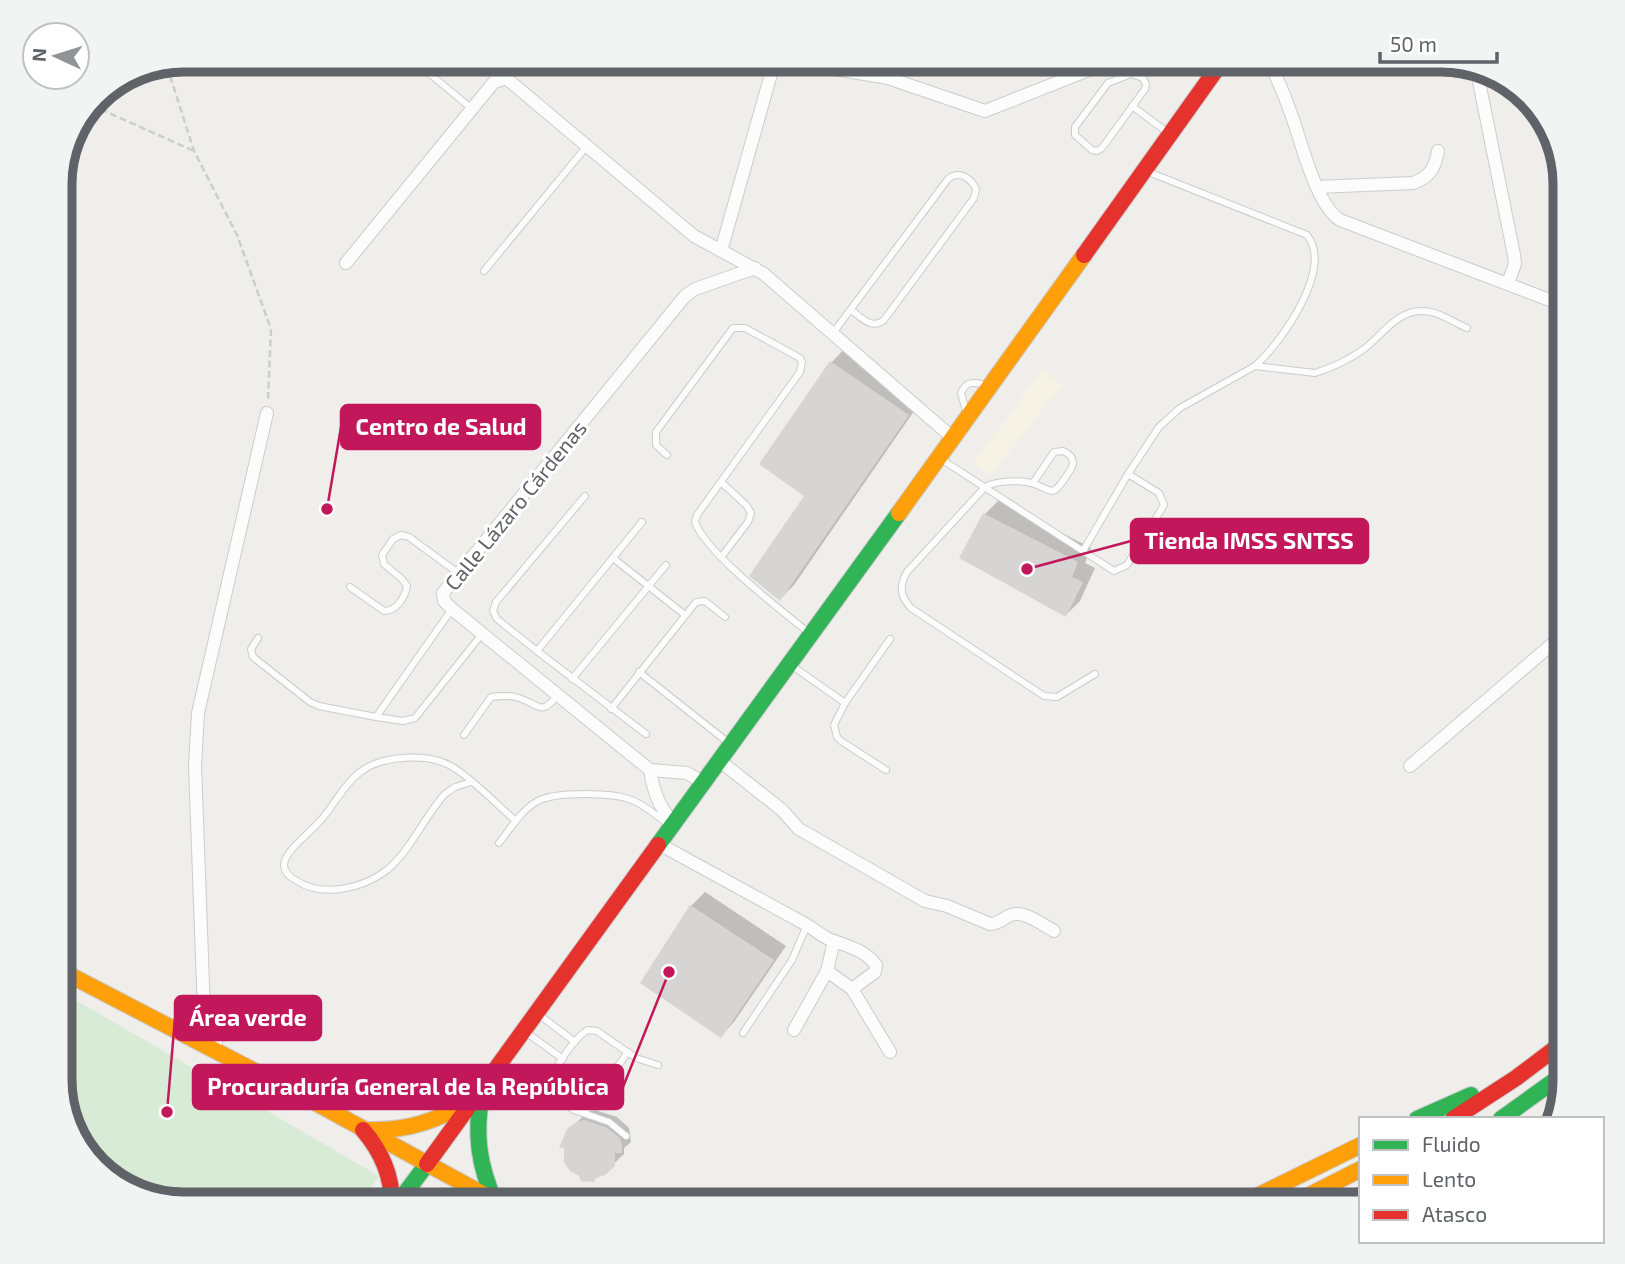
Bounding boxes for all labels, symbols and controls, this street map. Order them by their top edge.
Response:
north arrow [21,21,91,91]
scale bar [1380,21,1497,65]
text: 50 m [1390,31,1437,56]
text: N [27,47,50,62]
callout: Centro de Salud [341,405,540,449]
text: Centro de Salud [355,412,527,440]
street label: Calle Lázaro Cárdenas [439,415,591,595]
callout: Tienda IMSS SNTSS [1131,519,1368,563]
text: Tienda IMSS SNTSS [1144,526,1354,554]
callout: Área verde [175,996,321,1040]
text: Área verde [189,1003,307,1031]
callout: Procuraduría General de la República [193,1065,623,1109]
text: Procuraduría General de la República [207,1072,609,1100]
legend [1359,1117,1604,1243]
text: Fluido [1422,1131,1481,1156]
text: Lento [1422,1166,1476,1191]
text: Atasco [1422,1201,1487,1226]

